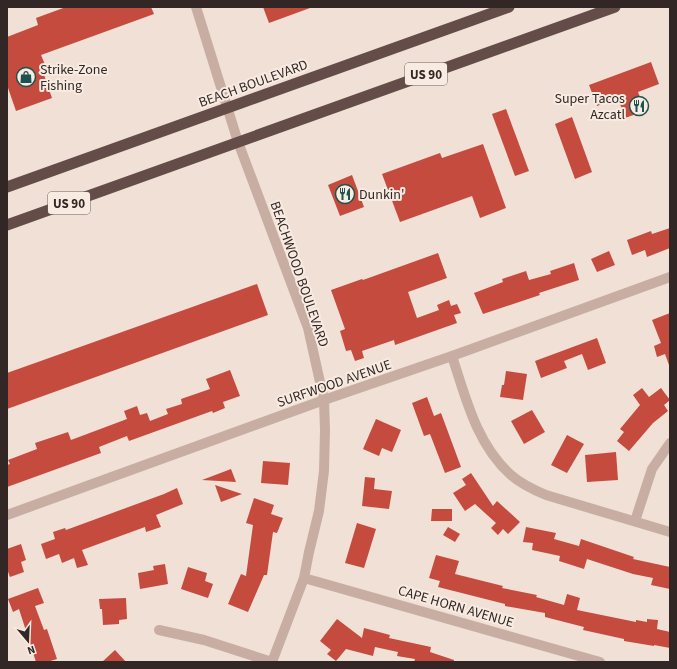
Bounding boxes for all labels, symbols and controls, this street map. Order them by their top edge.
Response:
street label: BEACH BOULEVARD [196,55,311,113]
place label: Strike-Zone Fishing [40,60,108,96]
road number: US 90 [405,63,447,85]
shop icon: Strike-Zone Fishing [15,66,37,88]
place label: Super Tacos Azcatl [554,89,625,125]
restaurant icon: Super Tacos Azcatl [628,95,650,117]
restaurant icon: Dunkin' [334,183,356,205]
place label: Dunkin' [359,185,404,205]
road number: US 90 [48,192,90,214]
street label: BEACHWOOD BOULEVARD [265,199,333,350]
street label: SURFWOOD AVENUE [274,355,394,413]
street label: CAPE HORN AVENUE [396,581,516,633]
north arrow [8,621,48,661]
text: N [25,642,37,658]

